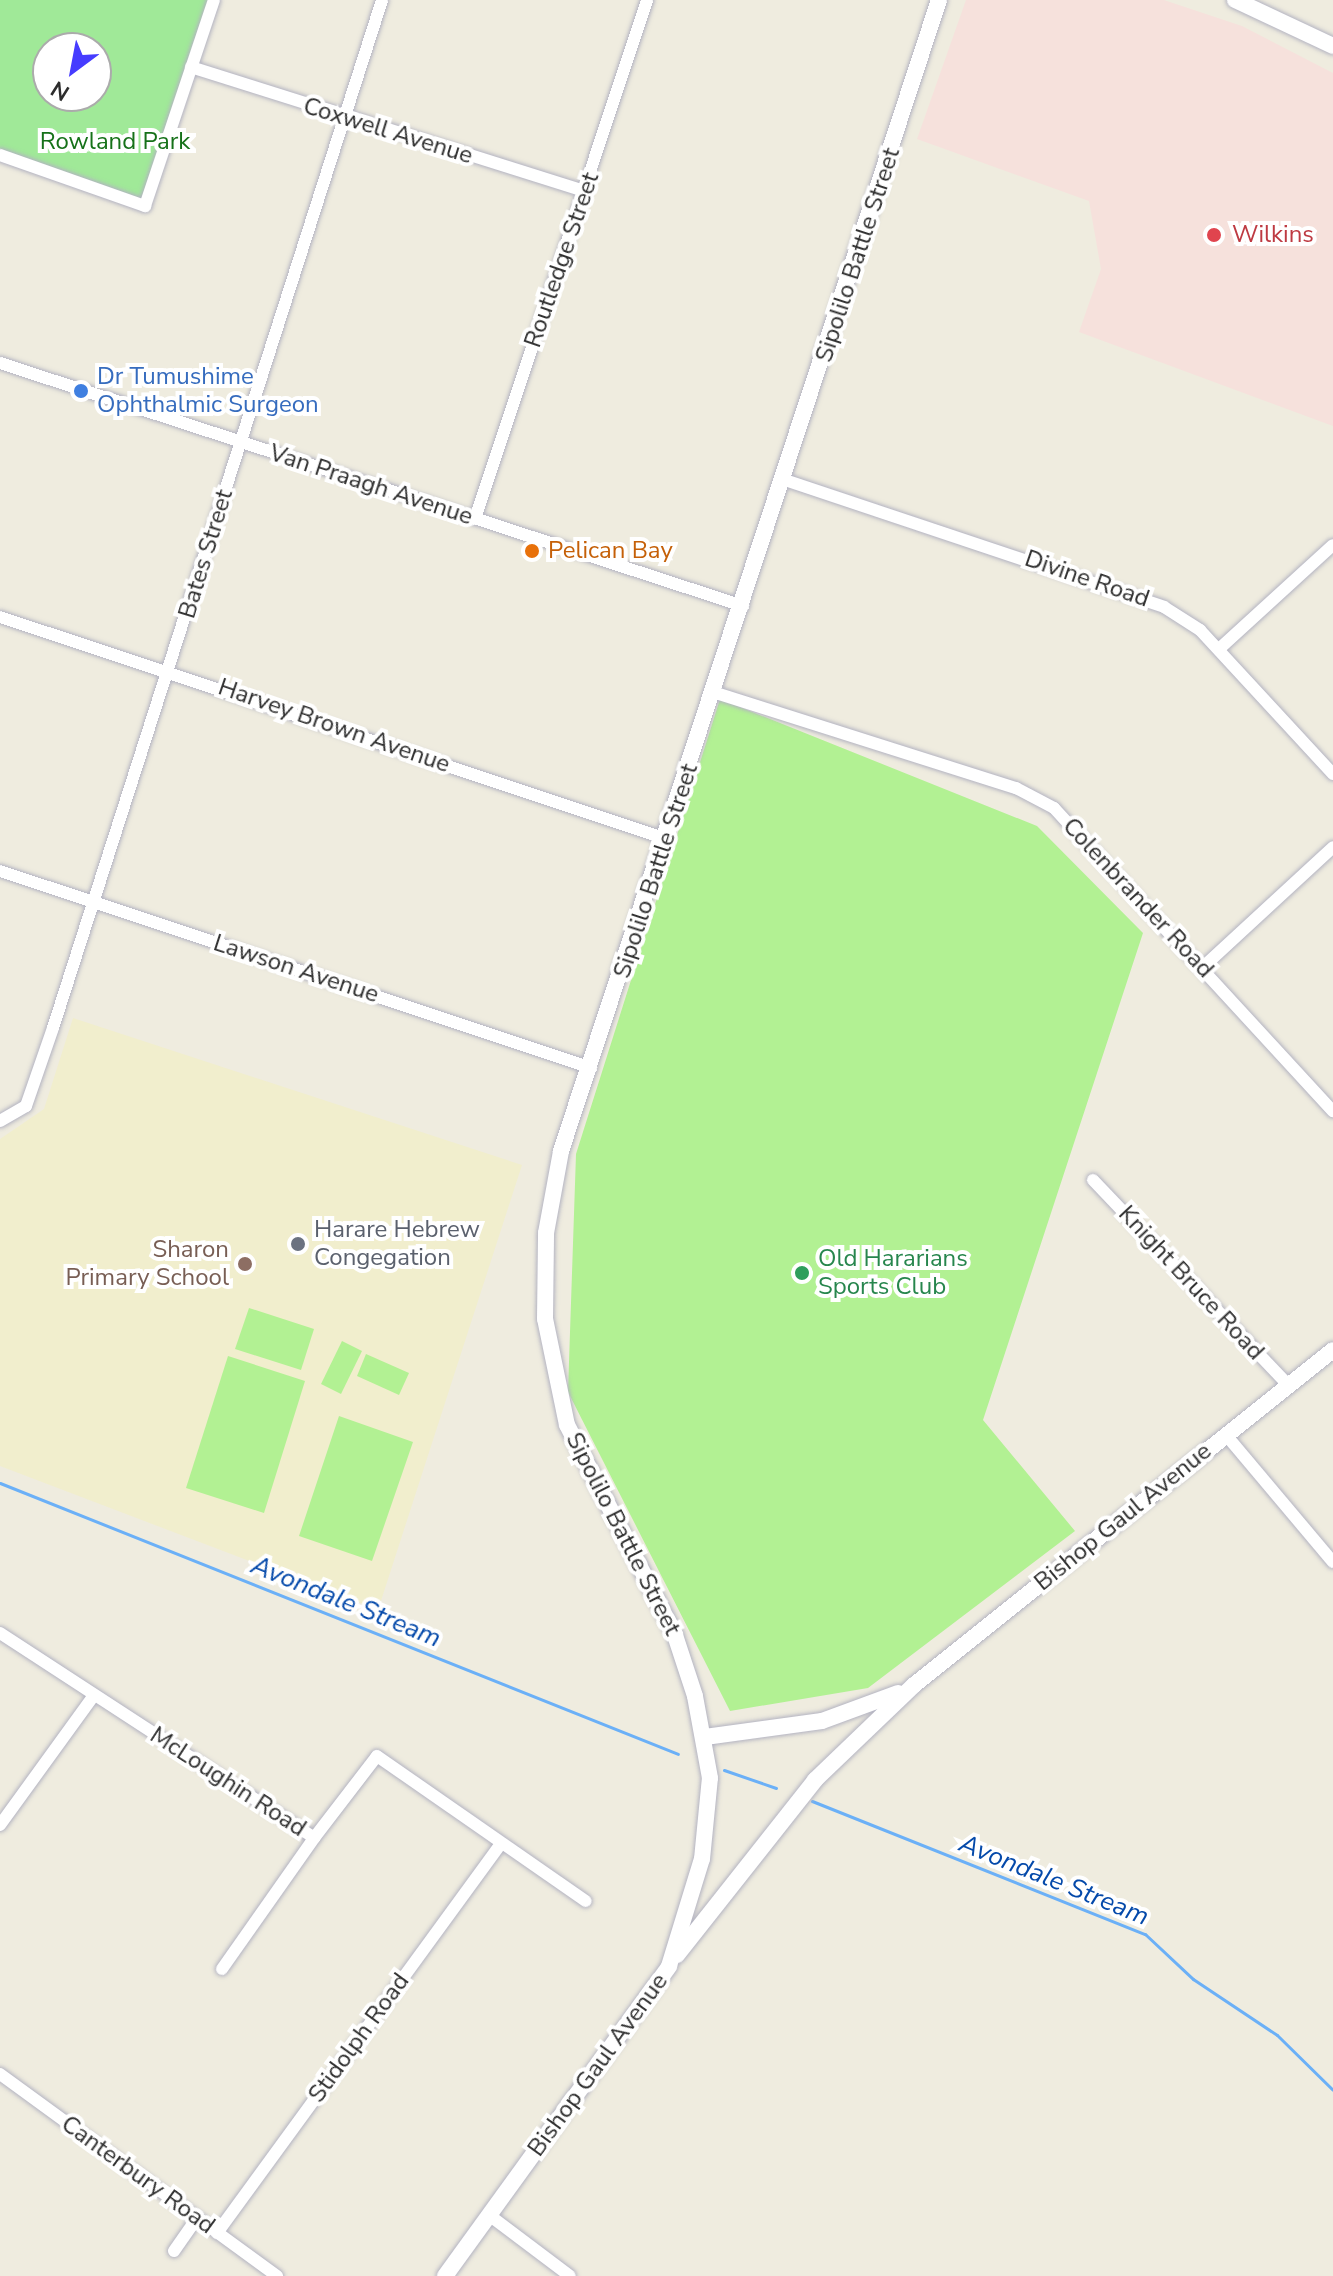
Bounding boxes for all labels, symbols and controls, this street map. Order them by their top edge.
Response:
north arrow [32,32,112,112]
text: N [45,74,75,108]
street label: Coxwell Avenue [300,92,476,170]
park label: Rowland Park [40,128,190,156]
street label: Sipolilo Battle Street [810,144,906,366]
street label: Routledge Street [519,169,605,351]
place label: Wilkins [1232,221,1314,249]
marker: Wilkins [1203,224,1225,246]
place label: Dr Tumushime Ophthalmic Surgeon [97,363,319,419]
marker: Dr Tumushime Ophthalmic Surgeon [72,382,90,400]
street label: Van Praagh Avenue [266,439,476,531]
street label: Bates Street [173,486,239,622]
place label: Pelican Bay [548,537,673,565]
marker: Pelican Bay [523,542,541,560]
street label: Divine Road [1021,544,1153,614]
street label: Harvey Brown Avenue [214,673,454,779]
street label: Sipolilo Battle Street [608,760,704,982]
street label: Colenbrander Road [1056,812,1220,984]
street label: Lawson Avenue [210,929,382,1009]
street label: Knight Bruce Road [1112,1200,1270,1366]
place label: Harare Hebrew Congegation [314,1216,480,1272]
marker: Harare Hebrew Congegation [289,1235,307,1253]
place label: Sharon Primary School [66,1236,229,1292]
place label: Old Hararians Sports Club [818,1245,968,1301]
marker: Sharon Primary School [236,1255,254,1273]
marker: Old Hararians Sports Club [793,1264,811,1282]
street label: Sipolilo Battle Street [559,1428,687,1640]
street label: Bishop Gaul Avenue [1029,1437,1217,1597]
water label: Avondale Stream [247,1550,445,1654]
street label: McLoughin Road [145,1721,311,1843]
water label: Avondale Stream [955,1828,1153,1932]
street label: Stidolph Road [302,1968,416,2108]
street label: Bishop Gaul Avenue [522,1968,674,2162]
street label: Canterbury Road [56,2110,220,2240]

